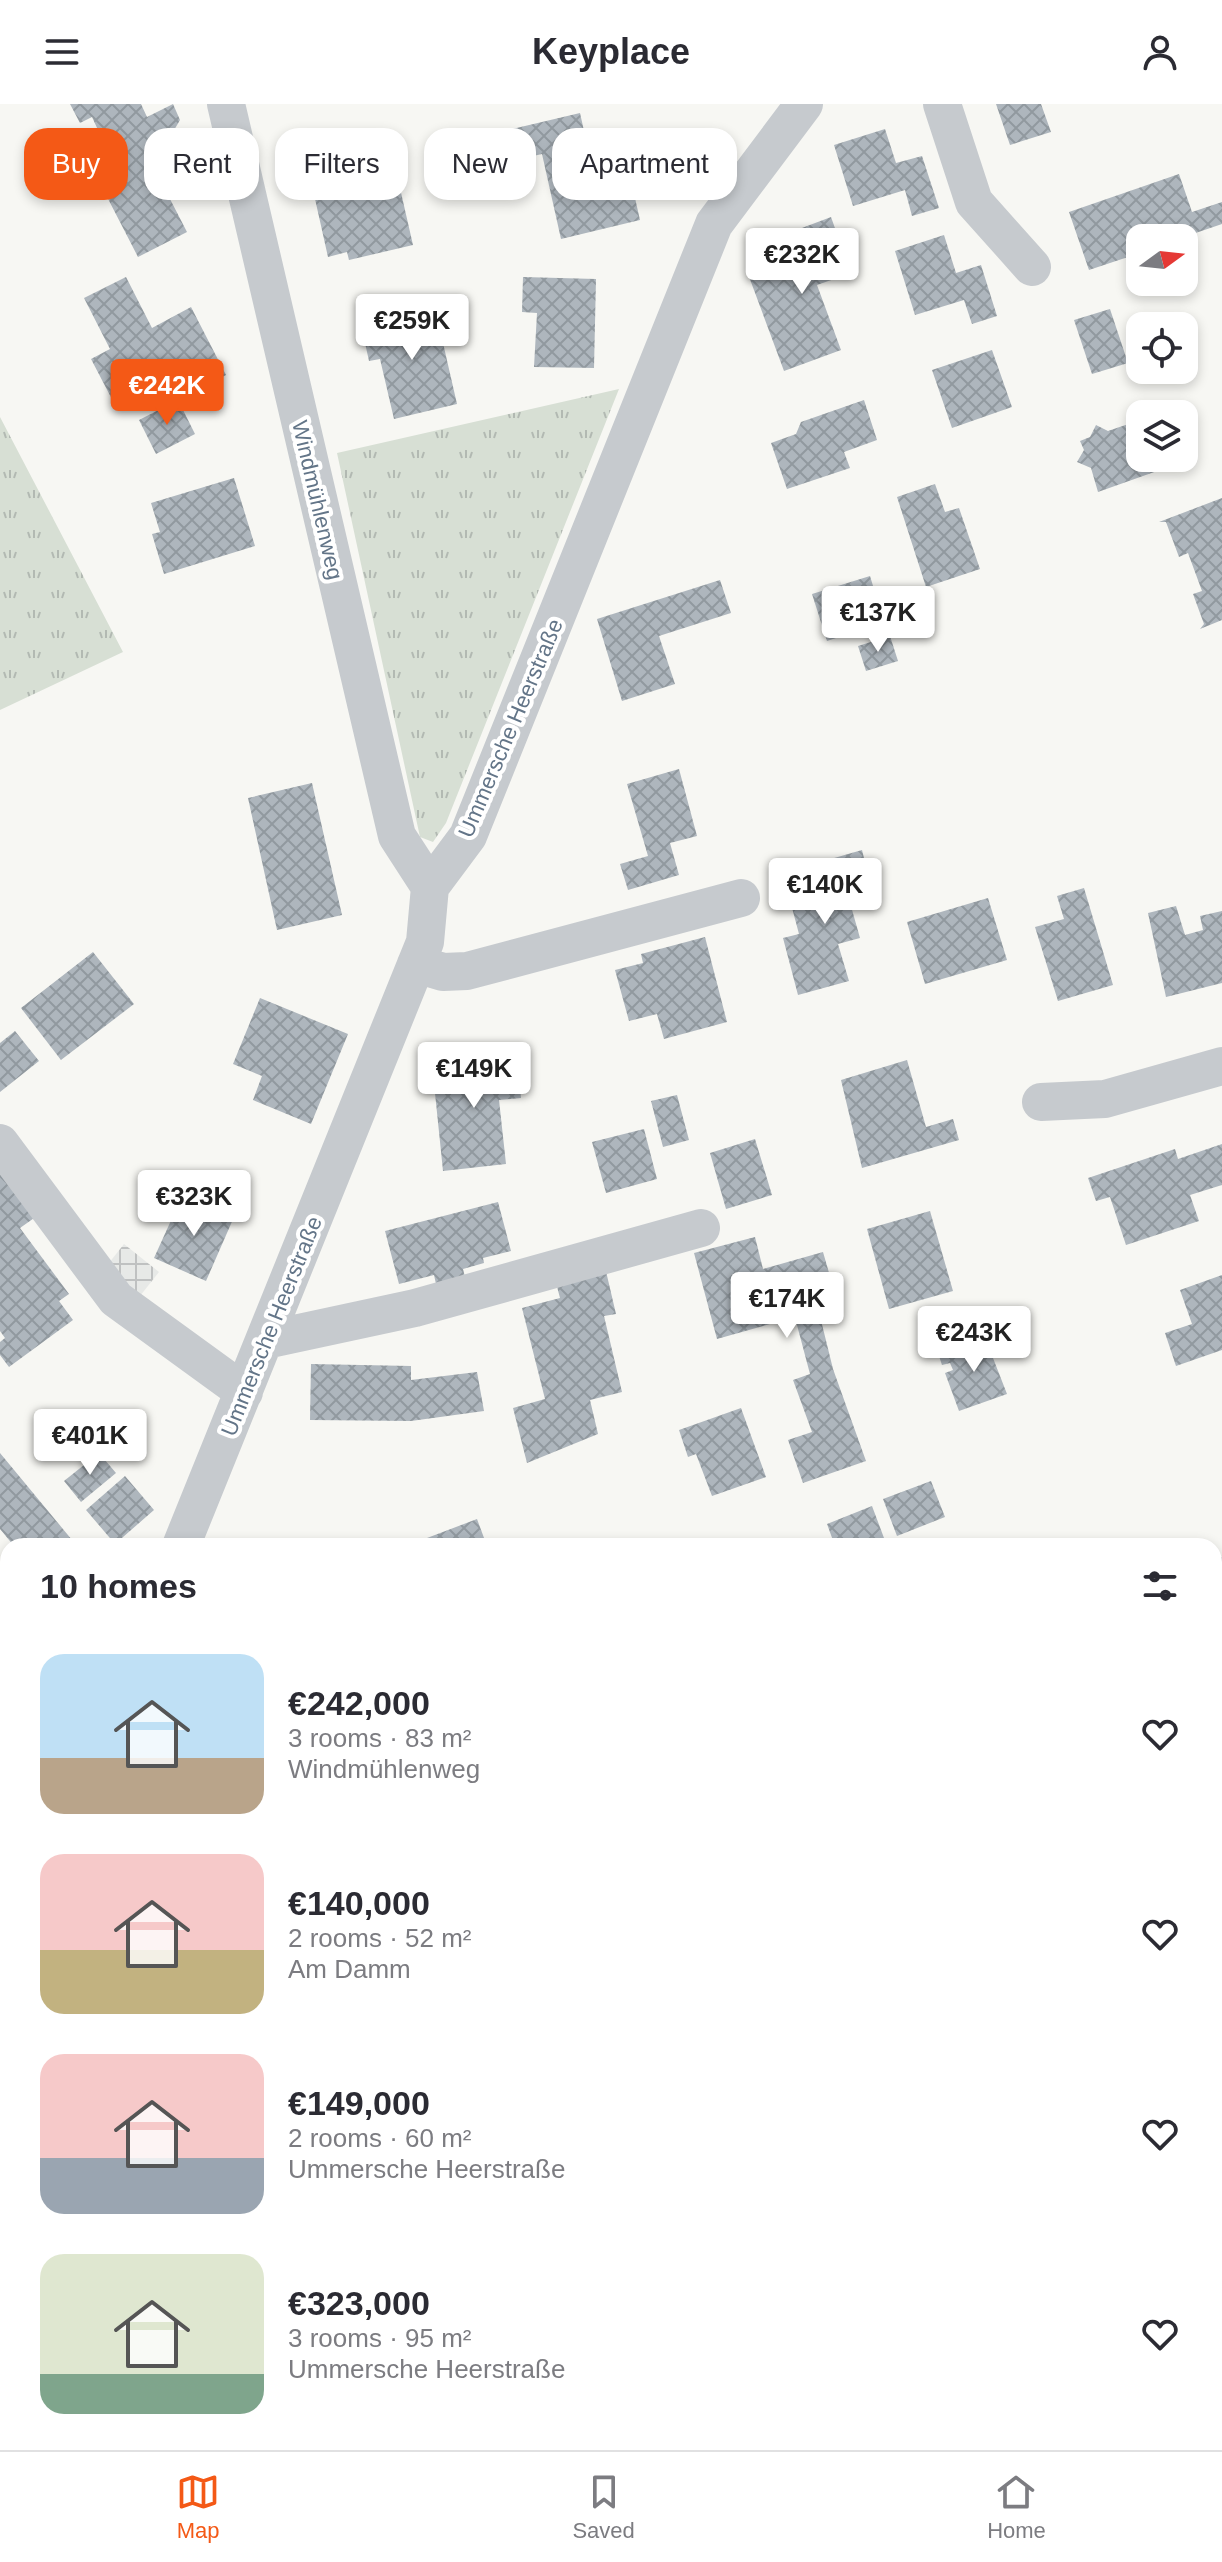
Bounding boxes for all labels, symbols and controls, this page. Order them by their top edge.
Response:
icon: menu [40,30,84,74]
icon: person [1138,30,1182,74]
text: Keyplace [532,31,690,72]
chip: Buy [24,128,128,200]
chip: Rent [144,128,259,200]
chip: Filters [275,128,408,200]
chip: New [424,128,536,200]
chip: Apartment [552,128,737,200]
north arrow [1126,224,1198,296]
map controls [1126,224,1198,472]
pin: €232K [746,228,858,296]
text: €232K [764,239,840,269]
pin: €259K [356,294,468,362]
text: €259K [374,305,450,335]
button: locate [1126,312,1198,384]
pin: €242K [111,359,223,427]
text: €242K [129,370,205,400]
button: layers [1126,400,1198,472]
street label: Windmühlenweg [287,418,348,582]
pin: €137K [822,586,934,654]
text: €137K [840,597,916,627]
street label: Ummersche Heerstraße [453,615,568,841]
pin: €140K [769,858,881,926]
text: €140K [787,869,863,899]
pin: €149K [418,1042,530,1110]
text: €149K [436,1053,512,1083]
pin: €323K [138,1170,250,1238]
text: €323K [156,1181,232,1211]
street label: Ummersche Heerstraße [216,1213,327,1440]
pin: €174K [731,1272,843,1340]
text: €174K [749,1283,825,1313]
pin: €243K [918,1306,1030,1374]
text: €243K [936,1317,1012,1347]
pin: €401K [34,1409,146,1477]
text: €401K [52,1420,128,1450]
icon: filters [1138,1564,1182,1608]
text: 10 homes [40,1567,197,1605]
text: €242,000 [288,1684,430,1722]
icon: home [104,1686,200,1782]
icon: heart [1138,1712,1182,1756]
text: 3 rooms · 83 m² [288,1723,472,1753]
text: Windmühlenweg [288,1754,480,1784]
text: €140,000 [288,1884,430,1922]
icon: home [104,1886,200,1982]
icon: heart [1138,1912,1182,1956]
text: 2 rooms · 52 m² [288,1923,472,1953]
text: Am Damm [288,1954,411,1984]
text: €149,000 [288,2084,430,2122]
icon: home [104,2086,200,2182]
icon: heart [1138,2112,1182,2156]
text: 2 rooms · 60 m² [288,2123,472,2153]
text: Ummersche Heerstraße [288,2154,565,2184]
text: €323,000 [288,2284,430,2322]
icon: home [104,2286,200,2382]
icon: heart [1138,2312,1182,2356]
text: 3 rooms · 95 m² [288,2323,472,2353]
text: Ummersche Heerstraße [288,2354,565,2384]
tab: Map [176,2470,220,2544]
tab: Saved [572,2470,635,2544]
tab: Home [987,2470,1046,2544]

